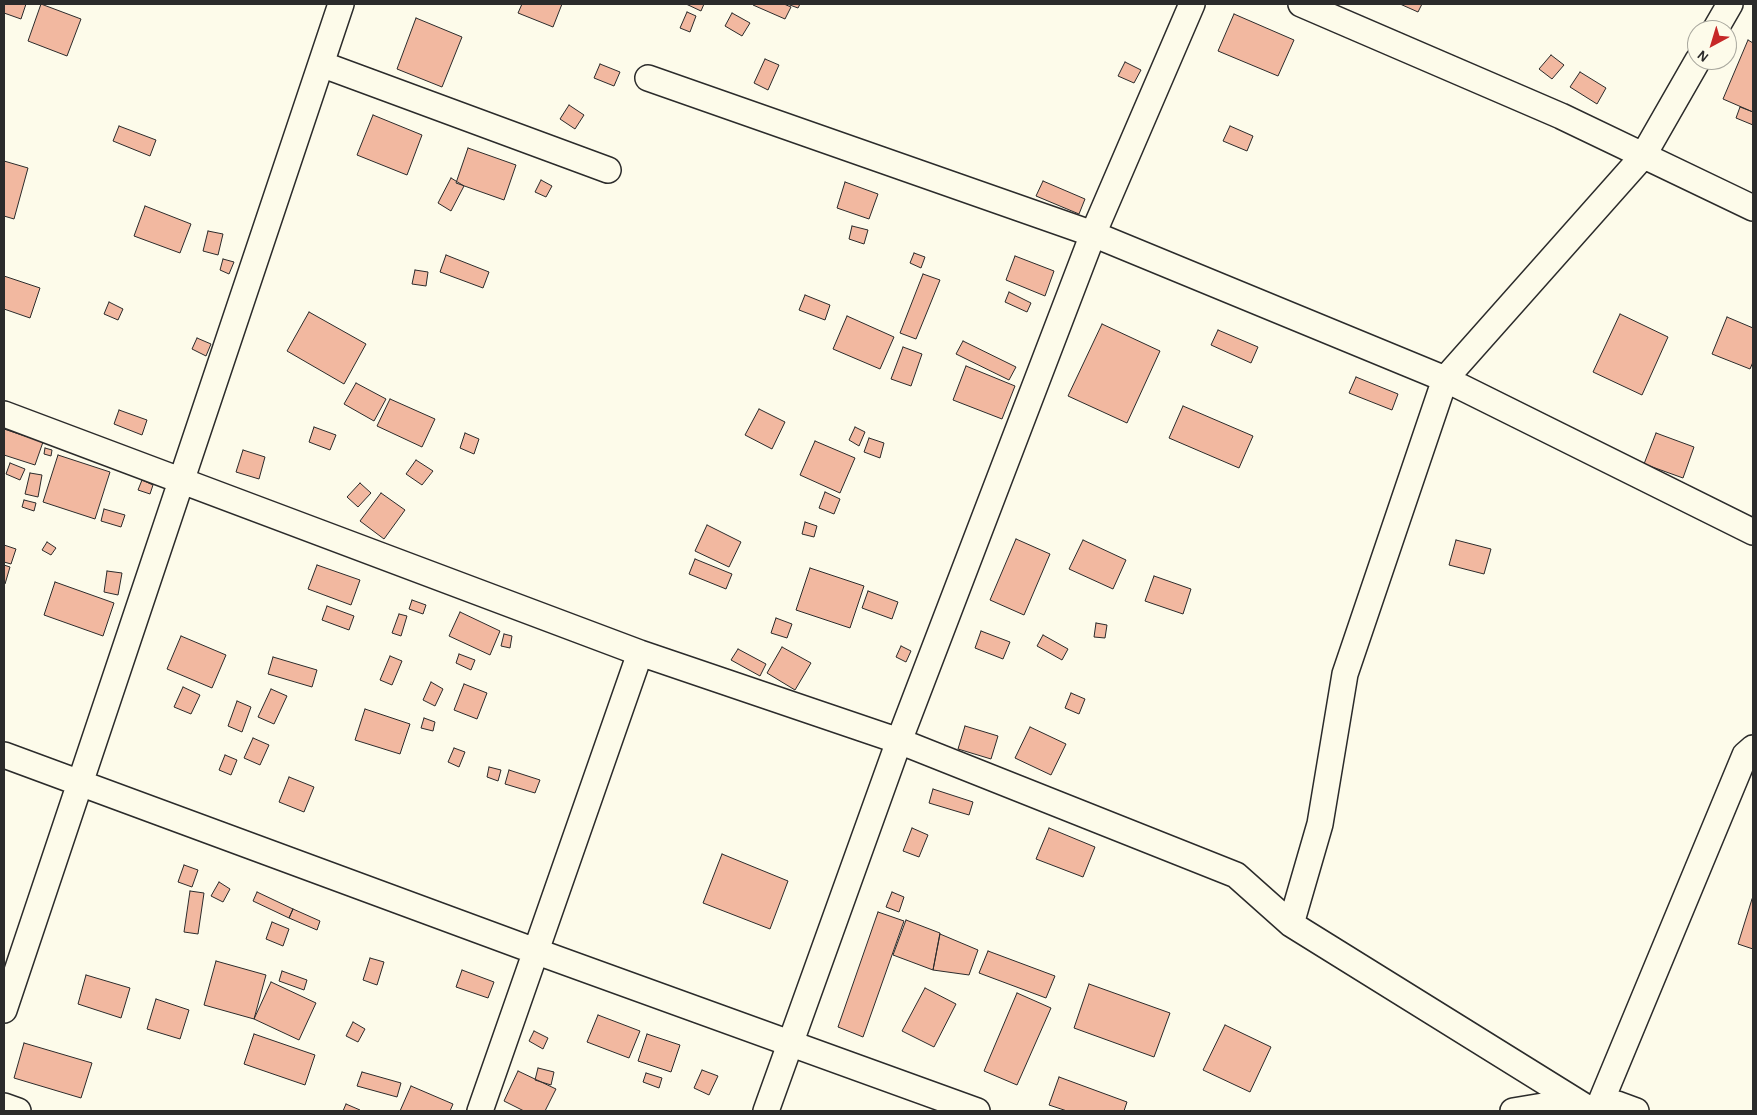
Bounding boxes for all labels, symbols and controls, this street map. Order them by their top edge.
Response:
north arrow [1687,20,1737,70]
text: N [1695,47,1711,64]

